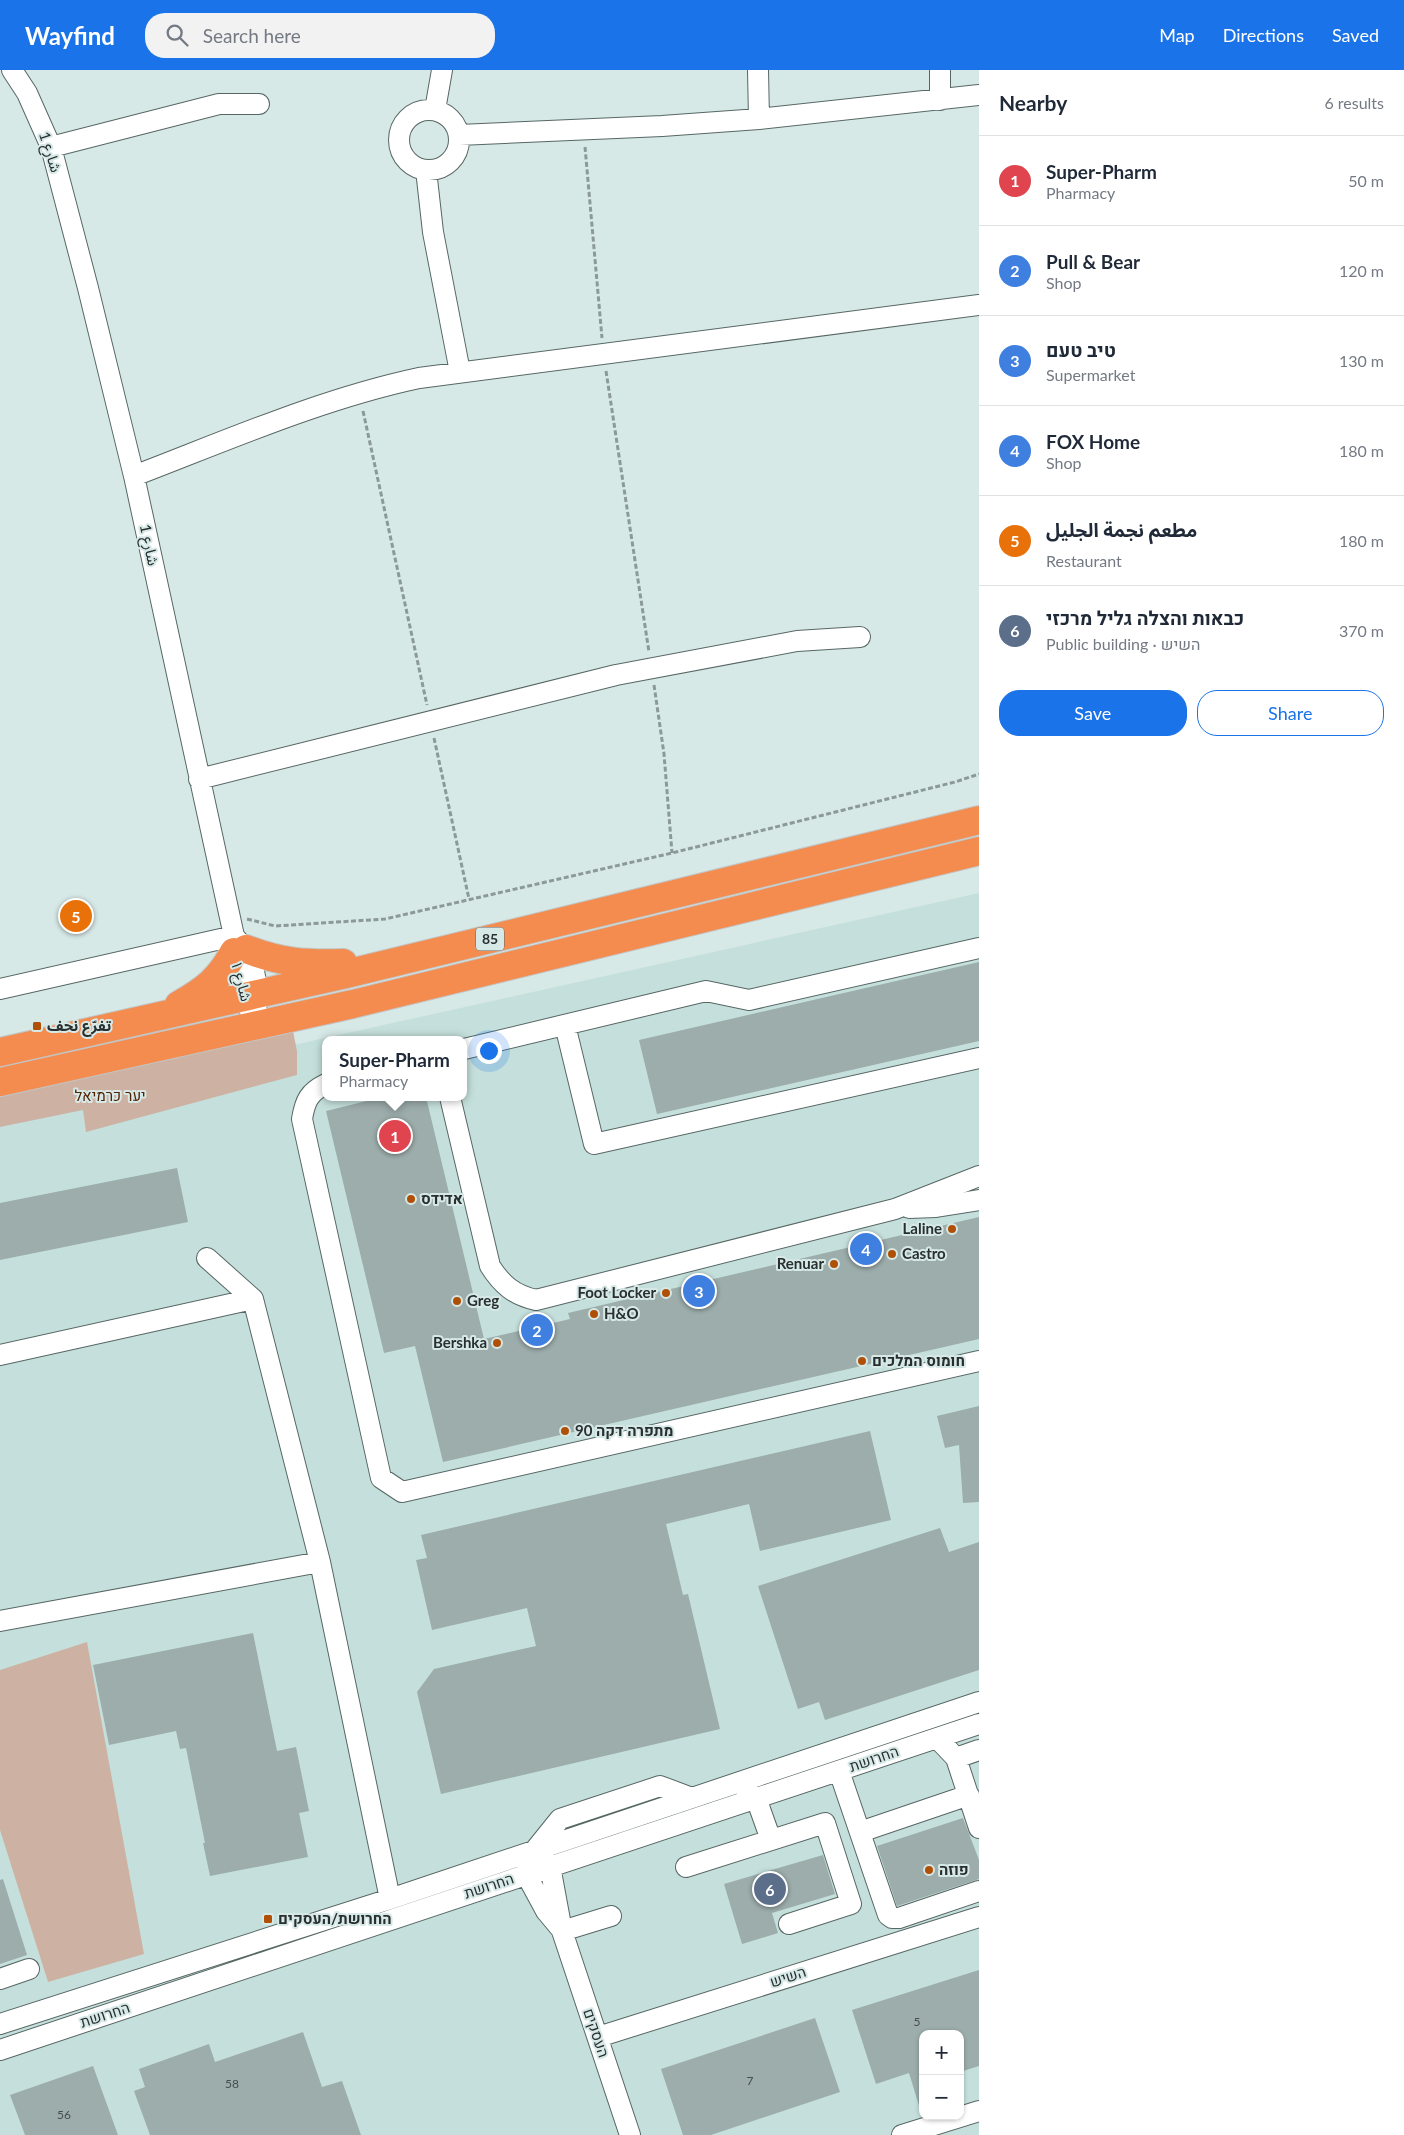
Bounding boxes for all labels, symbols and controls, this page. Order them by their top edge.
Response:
search box [145,13,495,58]
text: Wayfind [25,21,115,50]
icon: search [163,21,191,49]
text: Search here [203,24,301,47]
text: Map [1159,24,1195,46]
text: Directions [1223,24,1304,46]
text: Saved [1332,24,1379,46]
text: Nearby [999,90,1067,115]
text: 6 results [1324,93,1384,112]
street label: شارع 1 [32,129,66,176]
text: Super-Pharm [1046,160,1157,183]
text: 1 [1010,171,1020,190]
text: 50 m [1348,171,1384,190]
text: Pharmacy [1046,183,1115,202]
text: Pull & Bear [1046,250,1140,273]
text: 2 [1010,261,1020,280]
text: 120 m [1339,261,1384,280]
text: Shop [1046,273,1082,292]
text: טיב טעם [1046,338,1116,361]
text: 3 [1010,351,1020,370]
text: 130 m [1339,351,1384,370]
text: Supermarket [1046,365,1135,384]
text: FOX Home [1046,430,1140,453]
text: 4 [1010,441,1020,460]
text: 180 m [1339,441,1384,460]
text: Shop [1046,453,1082,472]
text: مطعم نجمة الجليل [1046,518,1197,541]
street label: شارع 1 [133,522,163,568]
text: 5 [1010,531,1020,550]
text: 180 m [1339,531,1384,550]
text: Restaurant [1046,551,1122,570]
text: כבאות והצלה גליל מרכזי [1046,606,1244,629]
text: 6 [1010,621,1020,640]
text: 370 m [1339,621,1384,640]
text: Public building · השיש [1046,634,1200,653]
button: Save [999,690,1187,736]
button: Share [1197,690,1384,736]
pin: 5 [60,897,92,935]
road number: 85 [476,928,504,951]
street label: شارع ١ [224,958,256,1004]
place label: تفرّع نحف [47,1016,112,1037]
marker: تفرّع نحف [31,1020,43,1032]
popup [322,1036,467,1101]
your location [476,1038,502,1064]
text: Super-Pharm [339,1048,450,1071]
text: Pharmacy [339,1071,408,1090]
park label: יער כרמיאל [74,1086,146,1104]
pin: 1 [379,1117,411,1155]
place label: אדידס [421,1189,463,1207]
marker: אדידס [405,1193,417,1205]
place label: Laline [903,1219,942,1237]
marker: Laline [946,1223,958,1235]
pin: 4 [850,1230,882,1268]
place label: Castro [902,1244,946,1262]
marker: Castro [886,1248,898,1260]
place label: Renuar [777,1254,824,1272]
marker: Renuar [828,1258,840,1270]
pin: 3 [683,1272,715,1310]
place label: Foot Locker [577,1283,656,1301]
marker: Foot Locker [660,1287,672,1299]
place label: Greg [467,1291,499,1309]
marker: Greg [451,1295,463,1307]
place label: H&O [604,1304,639,1322]
marker: H&O [588,1308,600,1320]
pin: 2 [521,1311,553,1349]
place label: Bershka [433,1333,487,1351]
marker: Bershka [491,1337,503,1349]
place label: חומוס המלכים [872,1351,965,1369]
marker: חומוס המלכים [856,1355,868,1367]
place label: מתפרה דקה 90 [575,1421,673,1439]
marker: מתפרה דקה 90 [559,1425,571,1437]
street label: החרושת [847,1741,901,1775]
place label: פוזה [939,1860,969,1878]
marker: פוזה [923,1864,935,1876]
street label: החרושת [462,1869,516,1901]
pin: 6 [754,1870,786,1908]
place label: החרושת/העסקים [278,1909,392,1927]
marker: החרושת/העסקים [262,1913,274,1925]
street label: השיש [767,1962,808,1990]
street label: החרושת [78,1998,132,2030]
street label: העסקים [580,2006,614,2059]
house number: 5 [914,2014,921,2029]
map controls [919,2030,964,2120]
button: + [919,2030,964,2075]
house number: 7 [747,2073,754,2088]
button: − [919,2075,964,2120]
house number: 58 [225,2076,239,2091]
house number: 56 [57,2107,71,2122]

